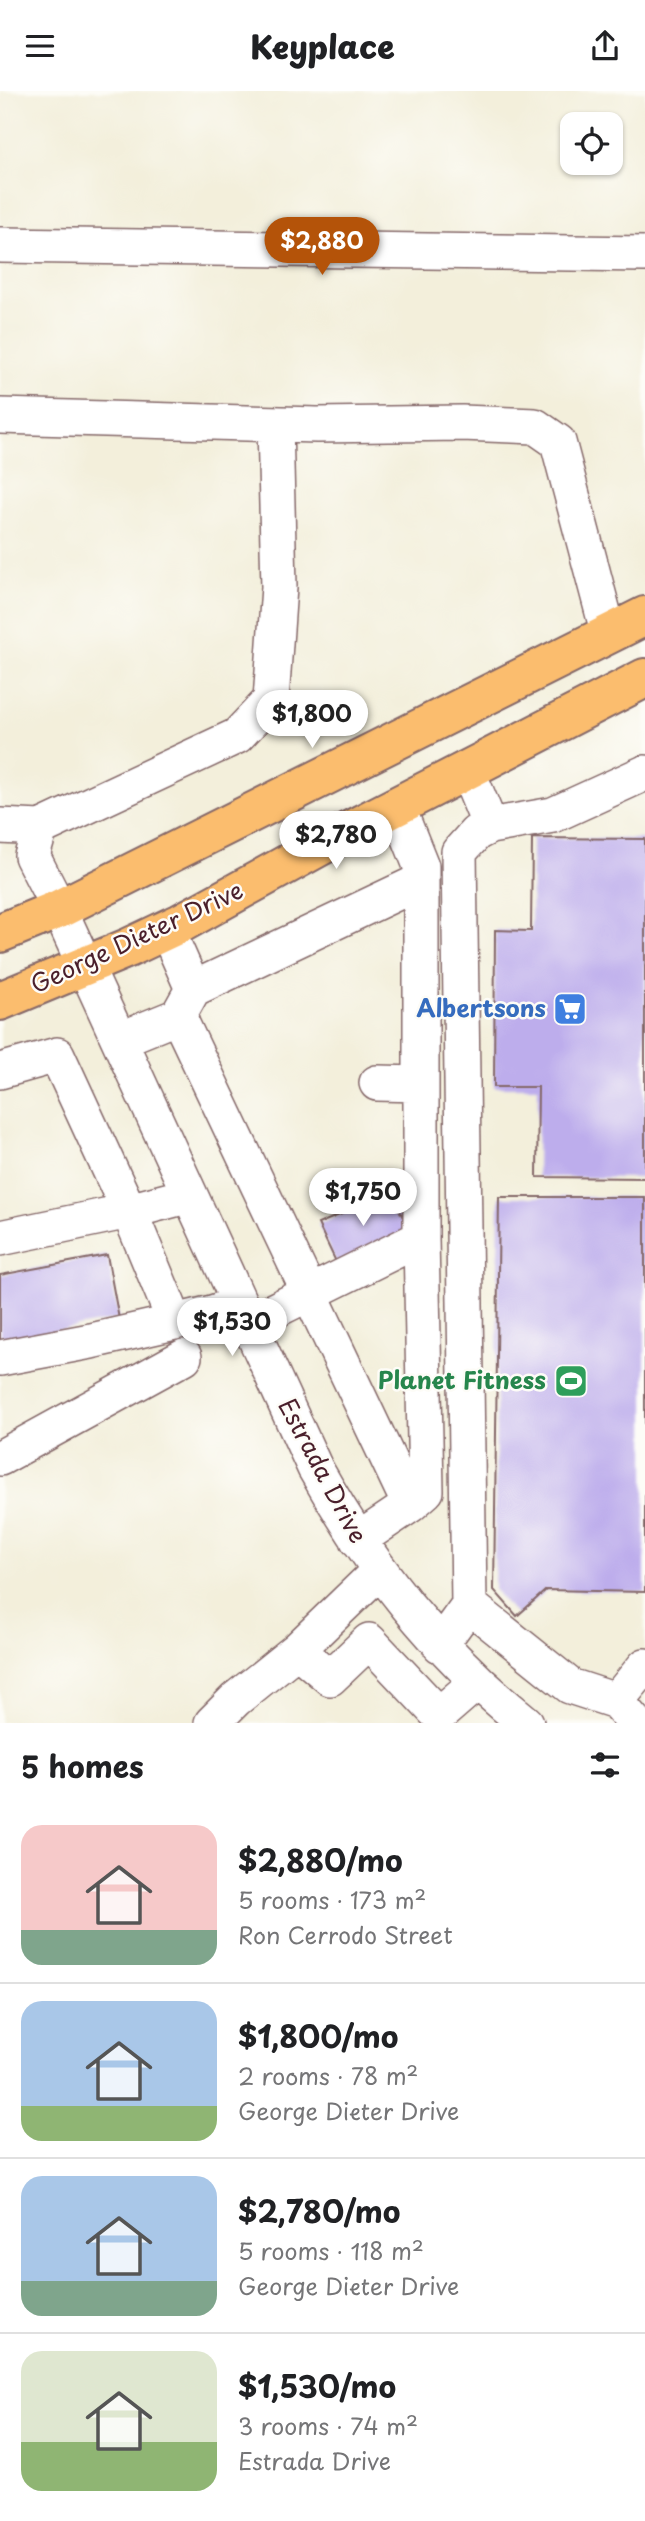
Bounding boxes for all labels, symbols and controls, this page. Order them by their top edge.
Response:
text: Keyplace [250,22,395,70]
icon: menu [21,27,59,65]
icon: share [586,27,624,65]
map controls [560,112,623,175]
button: locate [560,112,623,175]
pin: $2,880 [265,218,379,277]
text: $2,880 [280,222,364,257]
pin: $1,800 [255,691,369,750]
text: $1,800 [272,695,352,730]
pin: $2,780 [279,811,393,871]
text: $2,780 [295,816,377,851]
street label: George Dieter Drive [24,871,248,1001]
place label: Albertsons [417,989,546,1025]
supermarket icon: Albertsons [551,990,589,1028]
pin: $1,750 [306,1169,420,1228]
text: $1,750 [325,1173,401,1208]
pin: $1,530 [175,1299,289,1358]
text: $1,530 [193,1303,271,1338]
place label: Planet Fitness [378,1361,546,1397]
sports icon: Planet Fitness [552,1362,590,1400]
street label: Estrada Drive [270,1391,377,1549]
text: 5 homes [21,1743,144,1788]
icon: filters [586,1746,624,1784]
text: $2,880/mo [238,1837,403,1882]
icon: home [77,1853,161,1937]
text: 5 rooms · 173 m² [238,1882,426,1917]
text: Ron Cerrodo Street [238,1917,453,1952]
text: $1,800/mo [238,2013,398,2058]
icon: home [77,2029,161,2113]
text: 2 rooms · 78 m² [238,2058,418,2093]
text: George Dieter Drive [238,2093,459,2128]
text: $2,780/mo [238,2188,400,2233]
icon: home [77,2204,161,2288]
text: 5 rooms · 118 m² [238,2233,424,2268]
text: George Dieter Drive [238,2268,459,2303]
text: $1,530/mo [238,2363,396,2408]
icon: home [77,2379,161,2463]
text: 3 rooms · 74 m² [238,2408,418,2443]
text: Estrada Drive [238,2443,391,2478]

